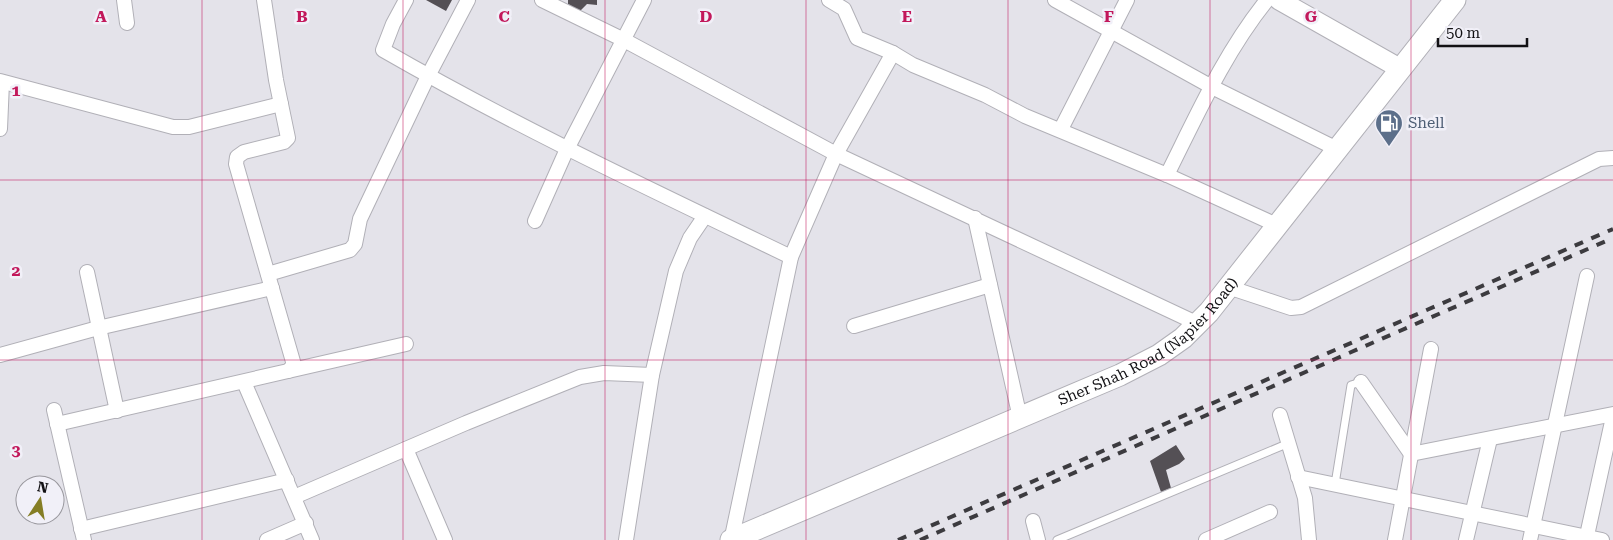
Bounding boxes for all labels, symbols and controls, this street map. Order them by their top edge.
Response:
text: A [95,7,107,26]
text: B [296,7,308,26]
text: C [498,7,510,26]
text: D [700,7,713,26]
text: E [902,7,912,26]
text: F [1104,7,1114,26]
text: G [1305,7,1318,26]
scale bar [1438,15,1527,47]
text: 50 m [1446,24,1481,42]
text: 1 [12,81,21,100]
fuel station icon: Shell [1374,108,1404,147]
place label: Shell [1408,114,1445,132]
text: 2 [12,261,21,280]
street label: Sher Shah Road (Napier Road) [1055,274,1242,409]
text: 3 [12,441,21,460]
north arrow [15,475,65,525]
text: N [36,478,50,496]

